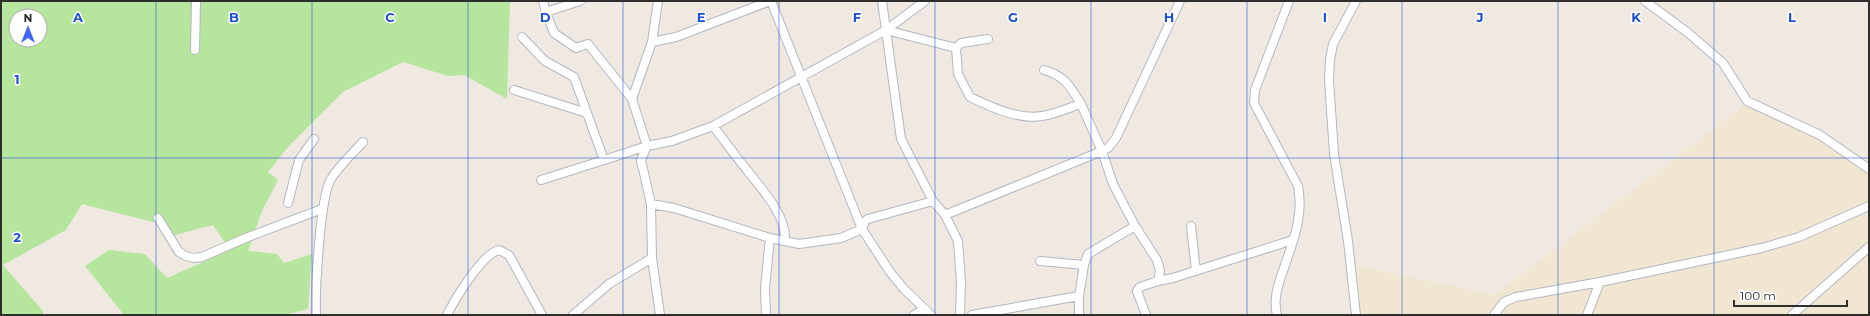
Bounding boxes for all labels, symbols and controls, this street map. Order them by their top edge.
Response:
north arrow [8,8,48,48]
text: A [72,9,84,25]
text: B [229,9,239,25]
text: C [385,9,395,25]
text: D [540,9,551,25]
text: E [697,9,706,25]
text: F [853,9,861,25]
text: G [1008,9,1018,25]
text: H [1164,9,1174,25]
text: I [1323,9,1327,25]
text: J [1475,9,1484,25]
text: K [1631,9,1641,25]
text: L [1788,9,1796,25]
text: N [24,11,32,25]
text: 1 [14,71,20,87]
text: 2 [13,229,21,245]
scale bar [1734,282,1847,308]
text: 100 m [1740,288,1776,303]

